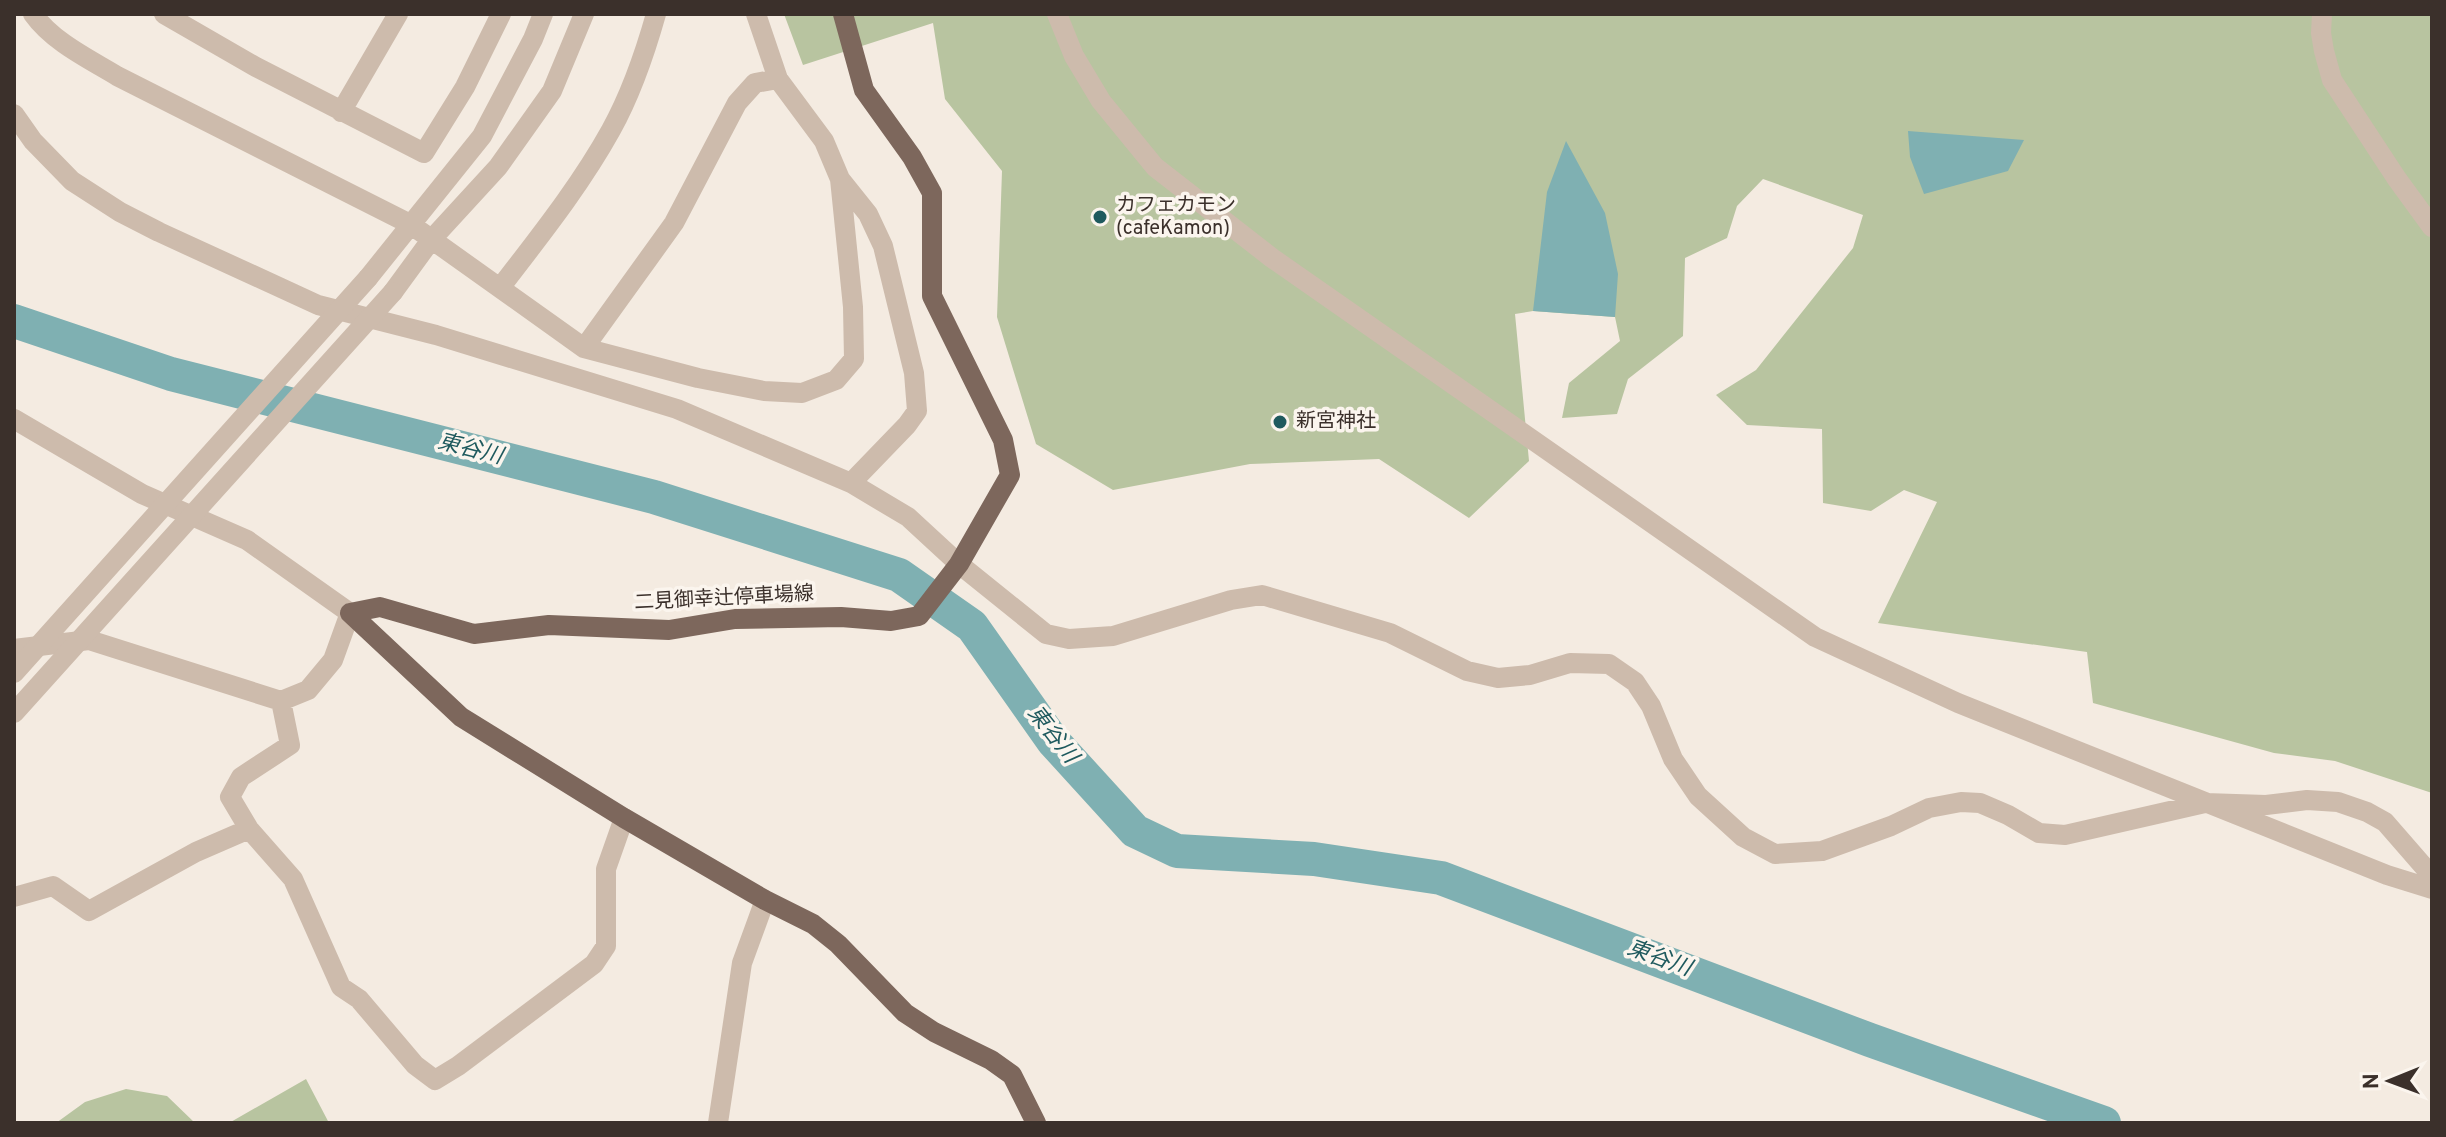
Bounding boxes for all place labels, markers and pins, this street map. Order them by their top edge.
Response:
place label: カフェカモン (cafeKamon) [1116,193,1236,242]
marker: カフェカモン (cafeKamon) [1091,208,1109,226]
place label: 新宮神社 [1296,409,1376,435]
marker: 新宮神社 [1271,413,1289,431]

